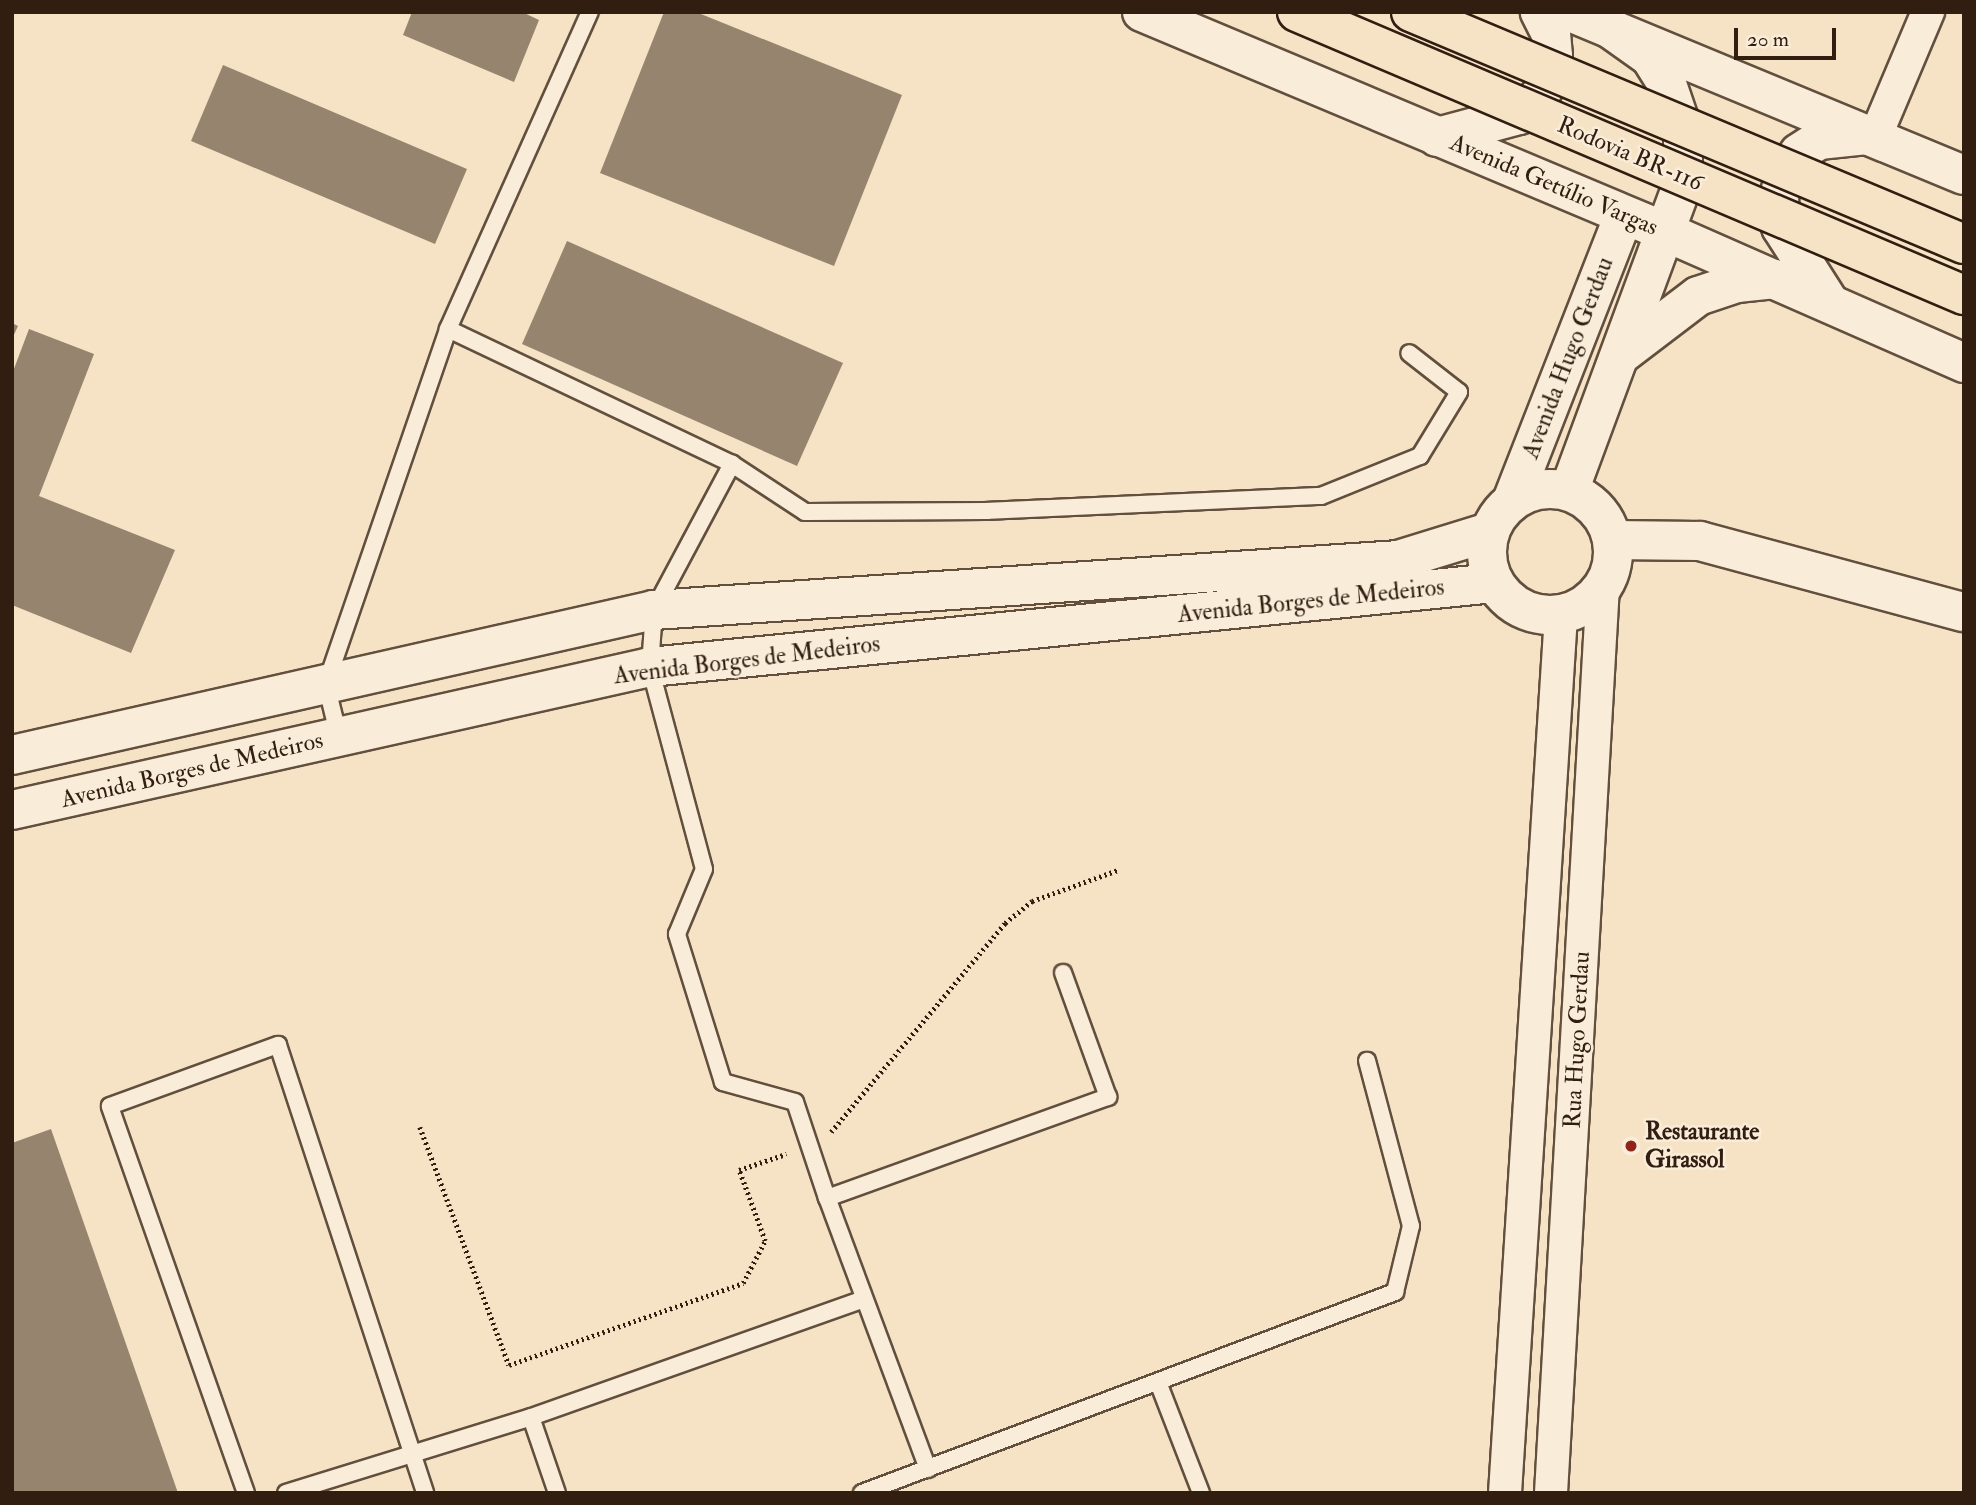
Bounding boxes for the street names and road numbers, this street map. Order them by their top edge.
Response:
street label: Rodovia BR-116 [1553,110,1707,198]
street label: Avenida Getúlio Vargas [1446,128,1662,242]
street label: Avenida Hugo Gerdau [1516,253,1620,463]
street label: Avenida Borges de Medeiros [1176,573,1446,629]
street label: Avenida Borges de Medeiros [612,629,882,691]
street label: Avenida Borges de Medeiros [58,726,326,814]
street label: Rua Hugo Gerdau [1558,951,1596,1129]

